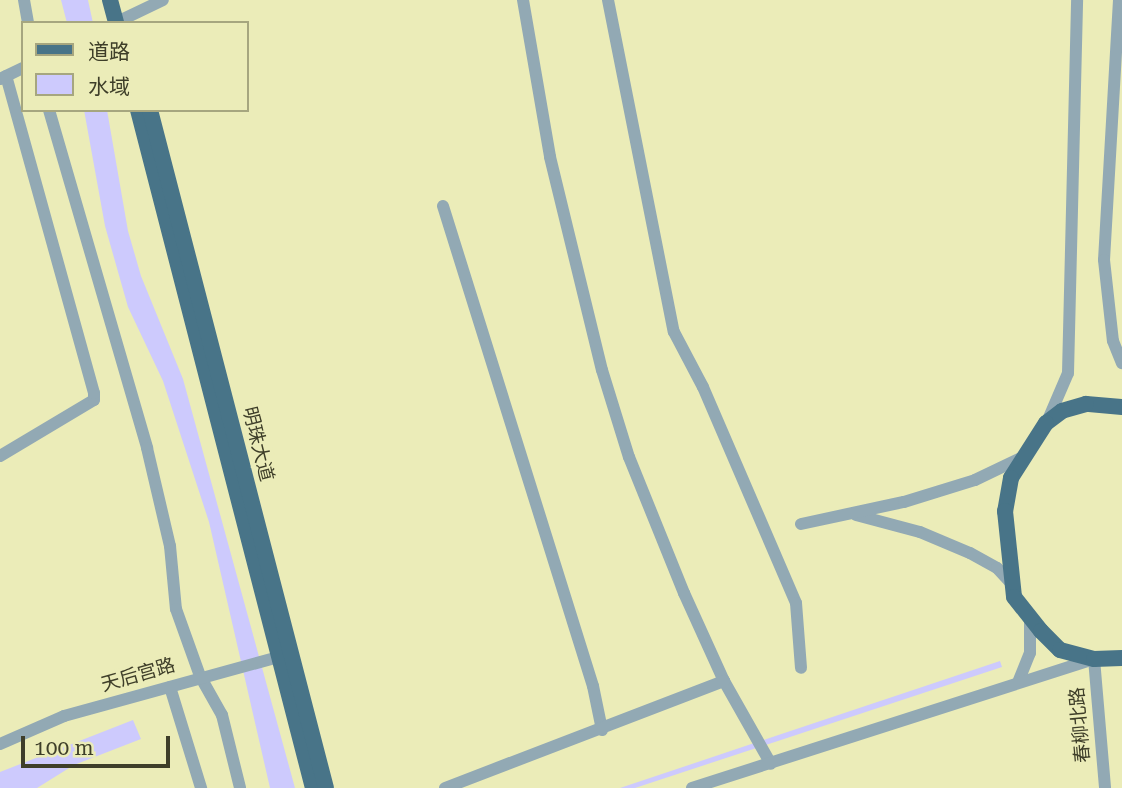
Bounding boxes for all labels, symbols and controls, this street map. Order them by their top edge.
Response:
legend [21,21,248,112]
text: 道路 [88,40,130,64]
text: 水域 [88,75,130,99]
street label: 明珠大道 [238,404,278,484]
street label: 天后宫路 [98,654,178,696]
street label: 春柳北路 [1065,686,1095,764]
scale bar [24,722,173,766]
text: 100 m [34,736,94,760]

